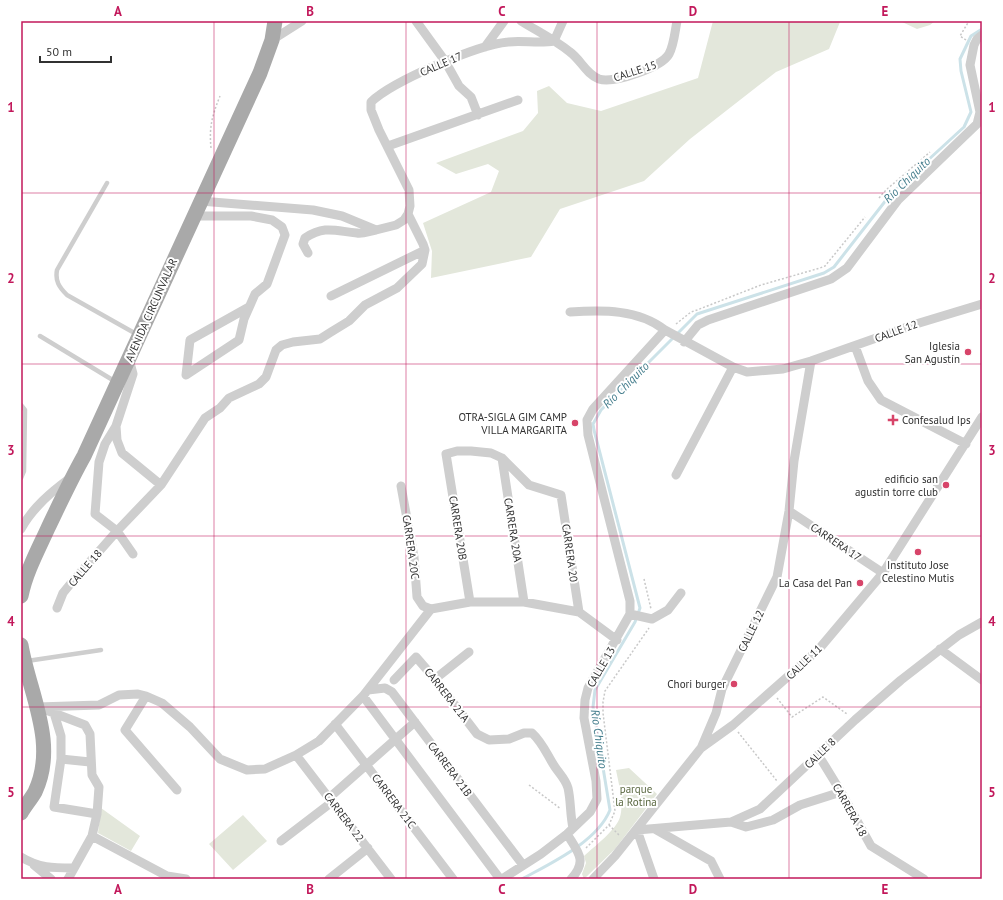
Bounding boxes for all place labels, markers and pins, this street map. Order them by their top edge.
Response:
place label: Iglesia San Agustín [905,339,960,366]
marker: Iglesia San Agustín [963,347,973,357]
place label: OTRA-SIGLA GIM CAMP VILLA MARGARITA [458,410,568,437]
place label: Confesalud Ips [902,413,971,427]
marker: Confesalud Ips [887,414,899,426]
marker: OTRA-SIGLA GIM CAMP VILLA MARGARITA [570,418,580,428]
place label: edificio san agustin torre club [855,472,938,499]
marker: edificio san agustin torre club [941,480,951,490]
marker: Instituto Jose Celestino Mutis [913,547,923,557]
place label: Instituto Jose Celestino Mutis [882,558,955,585]
place label: La Casa del Pan [779,576,852,590]
marker: La Casa del Pan [855,578,865,588]
place label: Chori burger [667,677,726,691]
marker: Chori burger [729,679,739,689]

